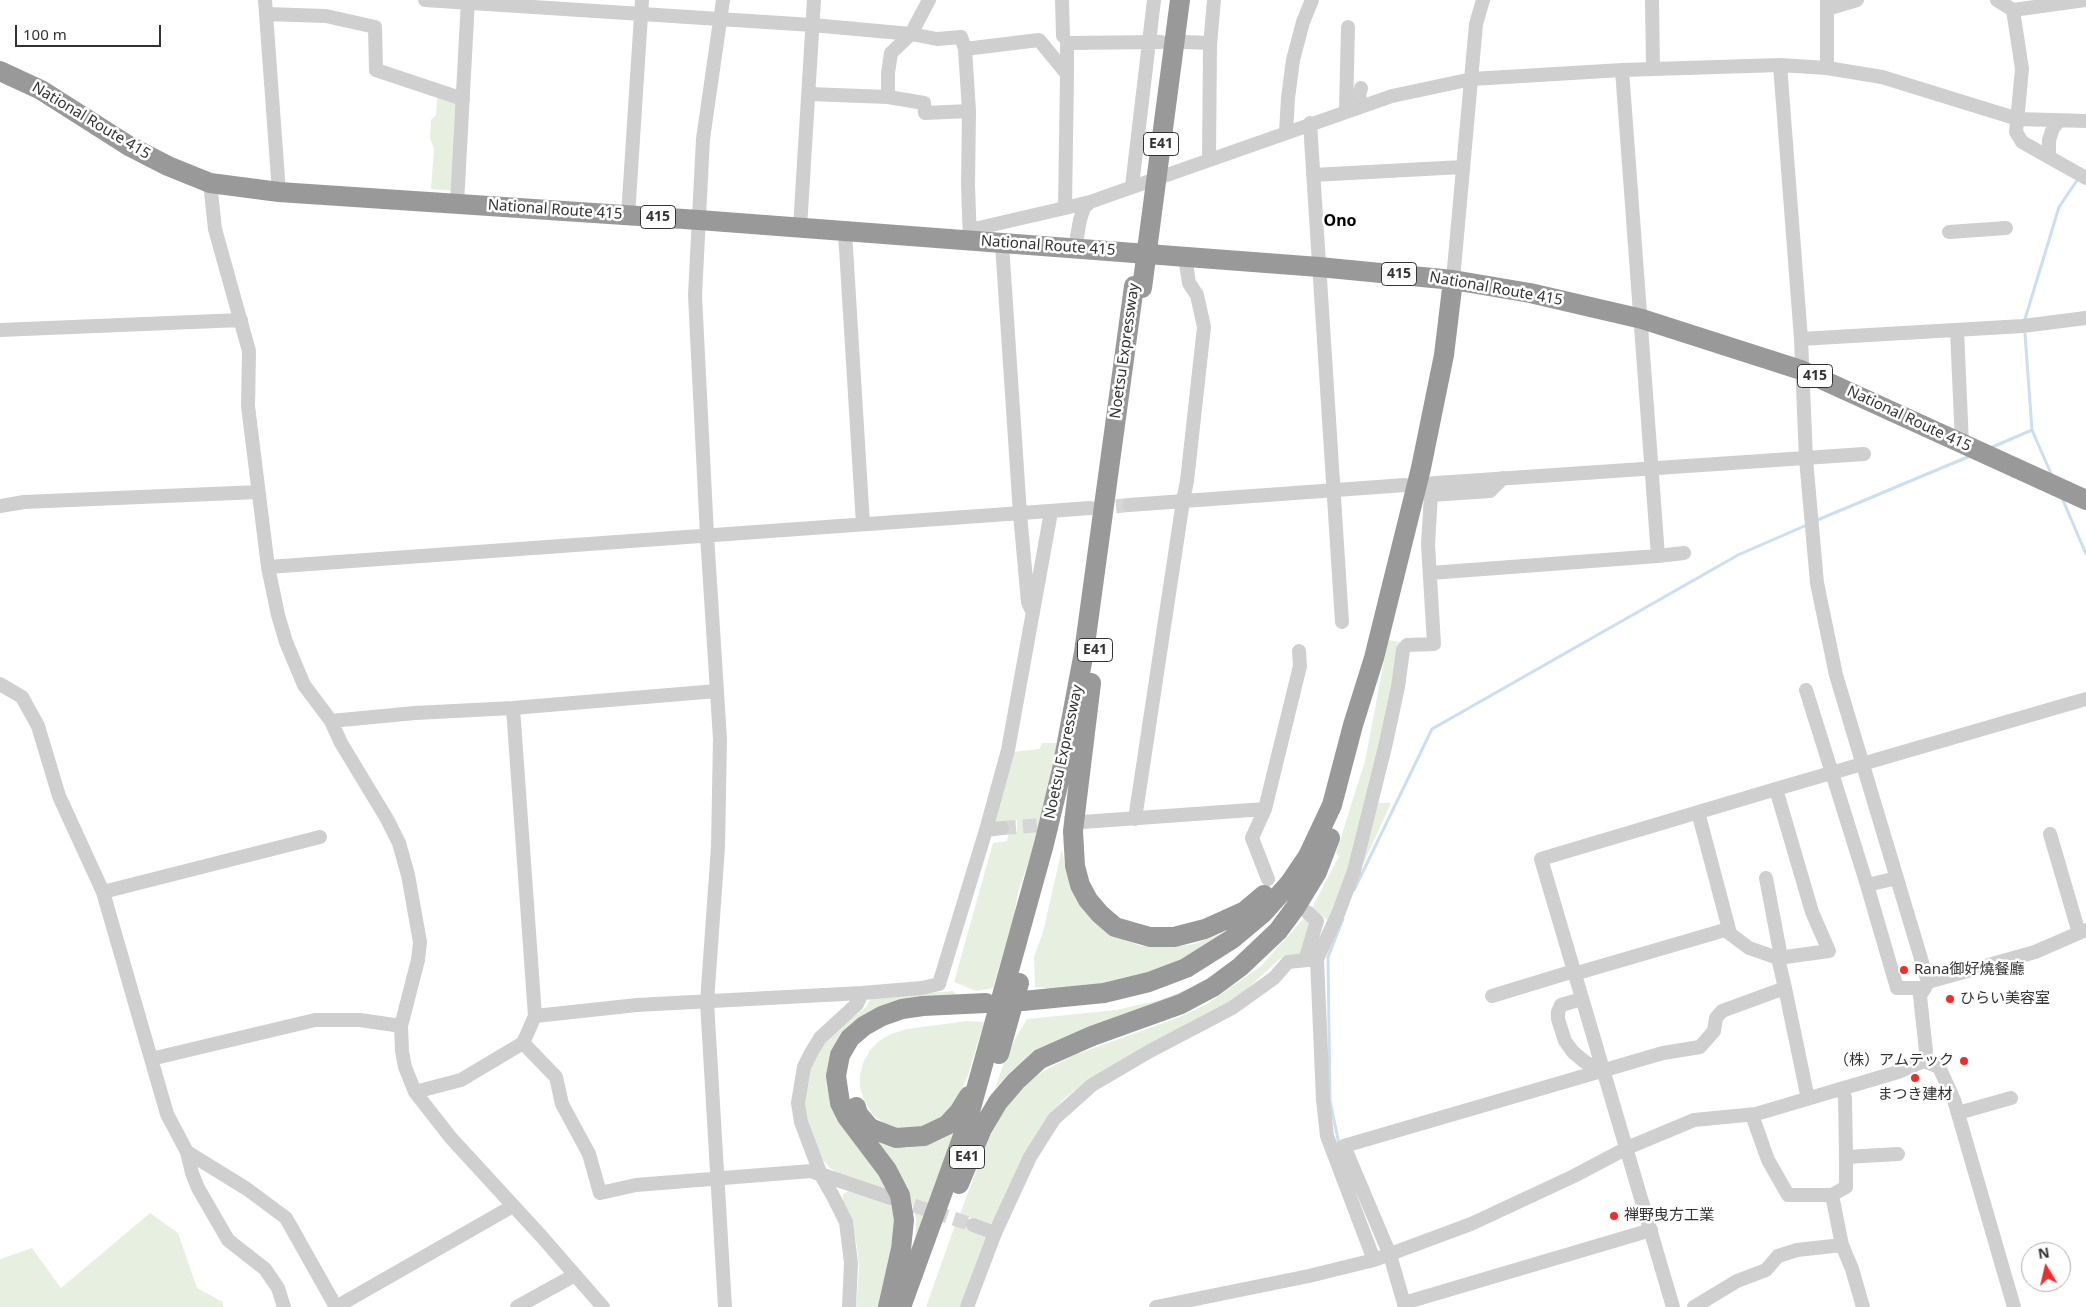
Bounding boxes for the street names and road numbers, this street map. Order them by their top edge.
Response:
street label: National Route 415 [29,79,153,163]
road number: E41 [1144,132,1178,156]
street label: National Route 415 [487,196,623,224]
road number: 415 [640,206,676,228]
street label: National Route 415 [980,232,1116,260]
road number: 415 [1382,262,1416,286]
street label: National Route 415 [1428,268,1564,310]
street label: Noetsu Expressway [1107,282,1143,420]
road number: 415 [1798,364,1832,388]
street label: National Route 415 [1844,382,1974,456]
road number: E41 [1078,638,1112,662]
street label: Noetsu Expressway [1041,683,1087,821]
road number: E41 [950,1146,984,1168]

